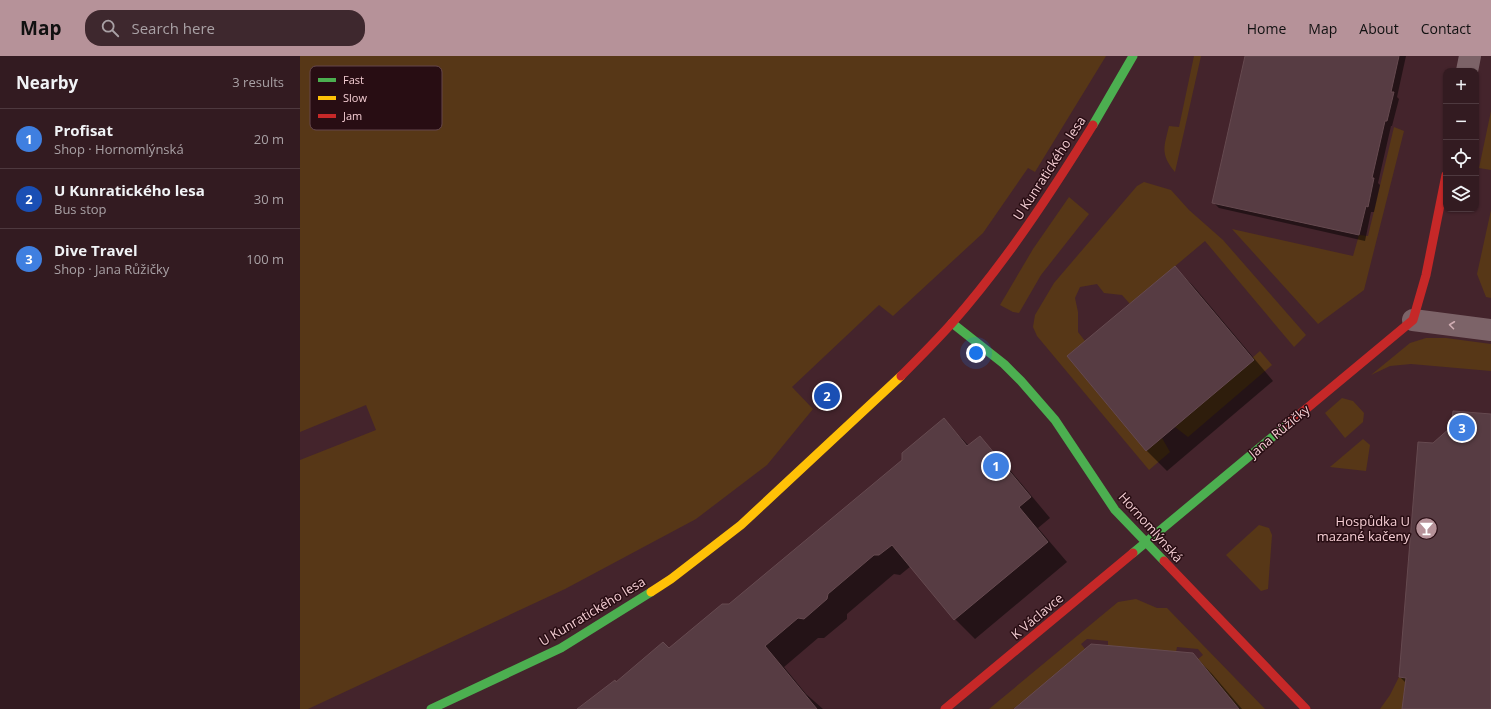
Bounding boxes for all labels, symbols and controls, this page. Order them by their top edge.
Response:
search box [85,10,365,46]
text: Map [20,15,61,41]
icon: search [99,17,121,39]
text: Search here [131,18,215,38]
text: Home [1247,19,1286,38]
text: Map [1308,19,1337,38]
text: About [1359,19,1399,38]
text: Contact [1421,19,1471,38]
legend [310,66,442,130]
map controls [1443,68,1479,212]
button: + [1443,68,1479,104]
text: Nearby [16,71,78,94]
text: Fast [343,72,364,87]
text: 3 results [232,73,284,91]
text: Slow [343,90,367,105]
button: − [1443,104,1479,140]
text: Jam [342,108,362,123]
street label: U Kunratického lesa [1009,112,1089,224]
text: Profisat [54,120,113,140]
text: 1 [25,130,33,148]
text: 20 m [254,130,284,148]
text: Shop · Hornomlýnská [54,140,184,158]
button: locate [1443,140,1479,176]
button: layers [1443,176,1479,212]
text: U Kunratického lesa [54,180,205,200]
text: 2 [25,190,33,208]
text: 30 m [254,190,284,208]
text: Bus stop [54,200,107,218]
text: Dive Travel [54,240,138,260]
text: 3 [25,250,33,268]
text: 100 m [246,250,284,268]
text: Shop · Jana Růžičky [54,260,169,278]
one-way arrow [1449,321,1455,330]
your location [966,343,986,363]
pin: 2 [814,381,840,411]
street label: Jana Růžičky [1243,400,1314,463]
pin: 3 [1449,413,1475,443]
pin: 1 [983,451,1009,481]
street label: Hornomlýnská [1115,488,1187,566]
place label: Hospůdka U mazané kačeny [1317,512,1410,545]
bar icon: Hospůdka U mazané kačeny [1413,515,1439,541]
street label: U Kunratického lesa [536,572,648,650]
street label: K Václavce [1007,589,1067,643]

